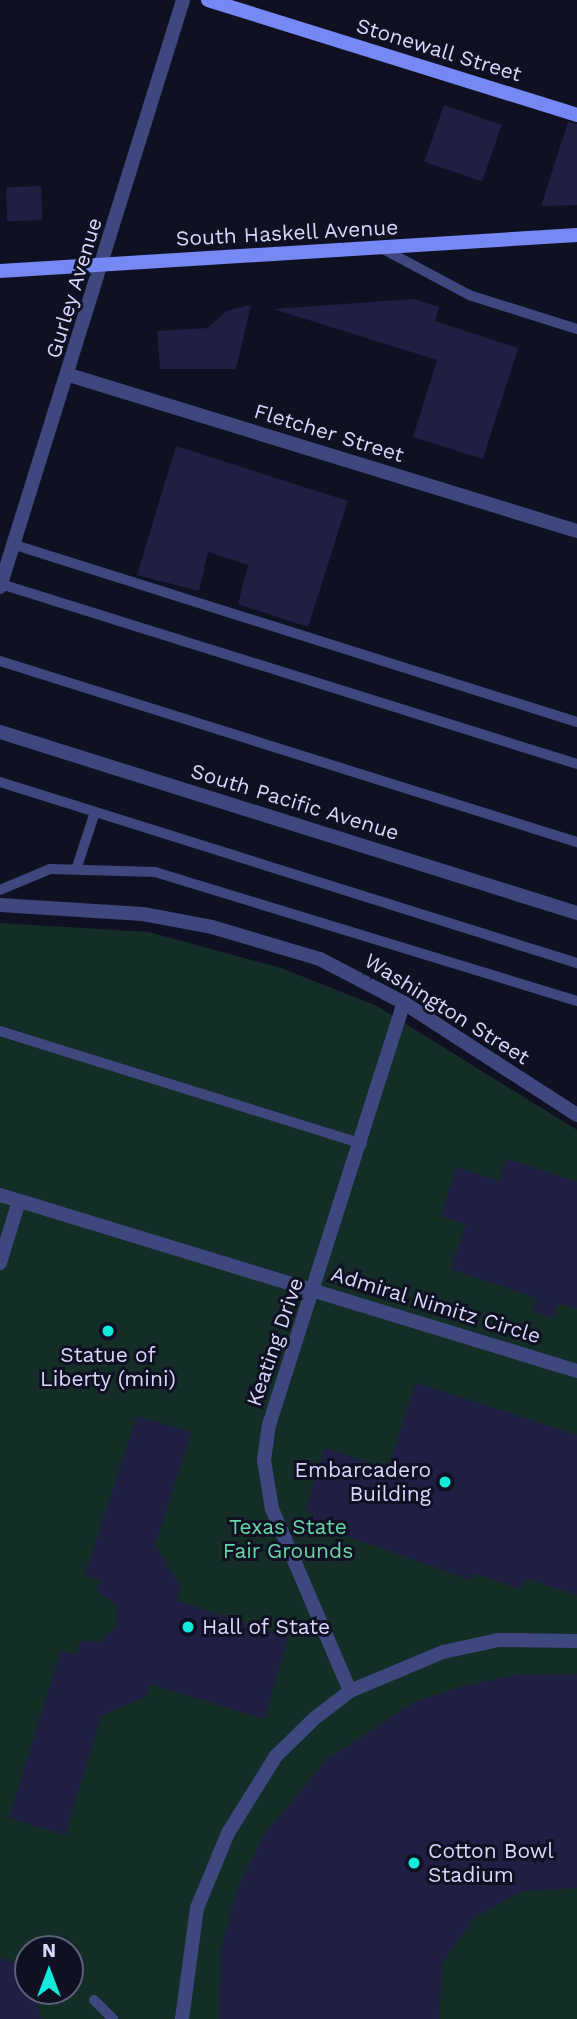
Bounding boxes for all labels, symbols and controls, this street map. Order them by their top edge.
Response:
street label: Stonewall Street [353,13,525,87]
street label: Gurley Avenue [40,214,108,362]
street label: South Haskell Avenue [174,215,400,251]
street label: Fletcher Street [251,398,407,468]
street label: South Pacific Avenue [188,758,402,846]
street label: Washington Street [360,948,534,1070]
street label: Admiral Nimitz Circle [328,1261,544,1349]
street label: Keating Drive [241,1274,309,1410]
marker: Statue of Liberty (mini) [100,1323,116,1339]
place label: Statue of Liberty (mini) [40,1342,176,1392]
place label: Embarcadero Building [295,1457,431,1507]
marker: Embarcadero Building [437,1474,453,1490]
park label: Texas State Fair Grounds [222,1514,354,1564]
place label: Hall of State [202,1614,332,1640]
marker: Hall of State [180,1619,196,1635]
place label: Cotton Bowl Stadium [428,1838,554,1888]
marker: Cotton Bowl Stadium [406,1855,422,1871]
north arrow [14,1935,84,2005]
text: N [42,1939,56,1962]

